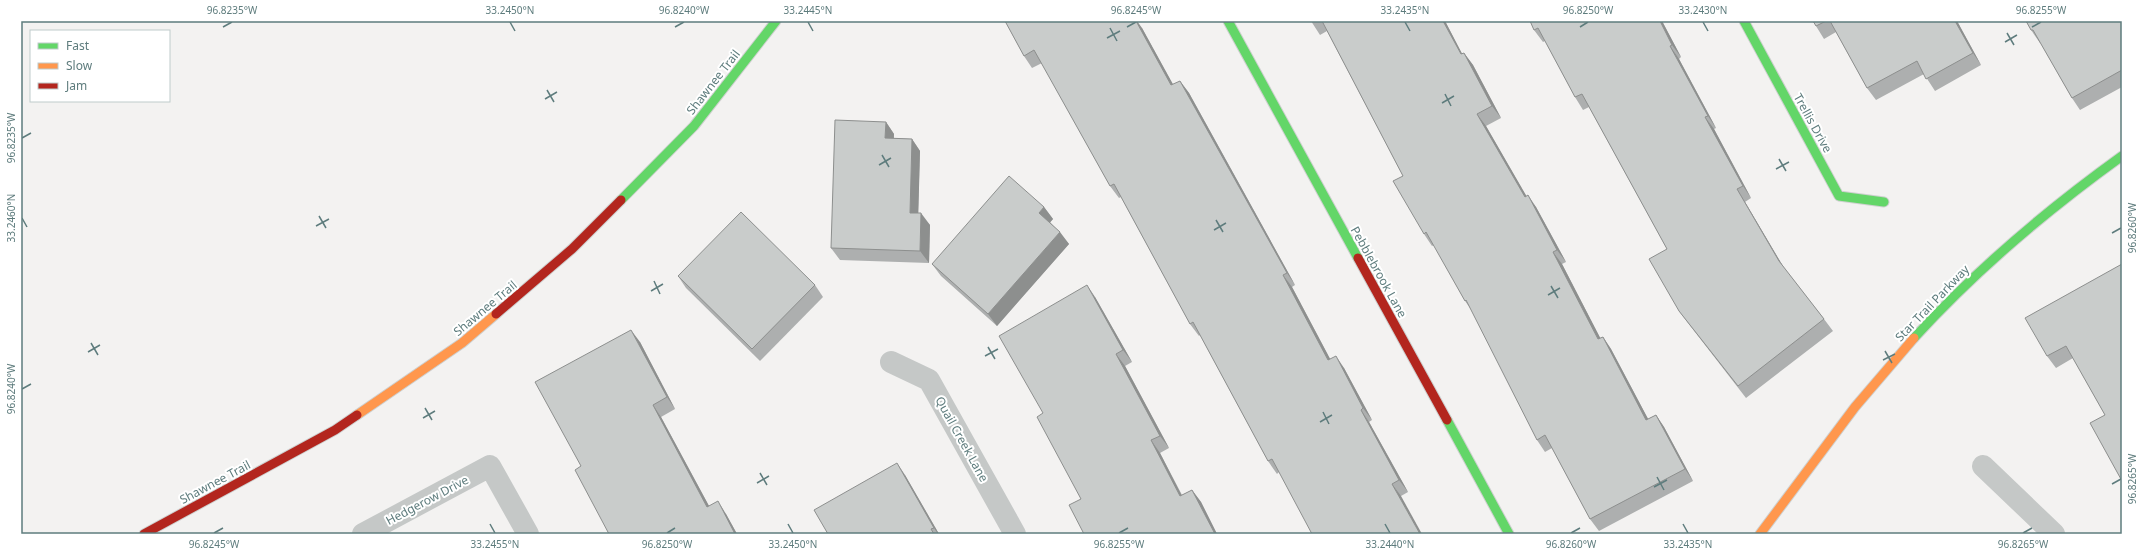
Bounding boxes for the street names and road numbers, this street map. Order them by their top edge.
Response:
street label: Shawnee Trail [682,46,744,118]
street label: Trellis Drive [1790,90,1836,156]
street label: Pebblebrook Lane [1347,223,1411,321]
street label: Star Trail Parkway [1891,260,1974,345]
street label: Shawnee Trail [450,276,520,340]
street label: Quail Creek Lane [931,393,993,485]
street label: Shawnee Trail [177,456,253,508]
street label: Hedgerow Drive [383,471,471,529]

